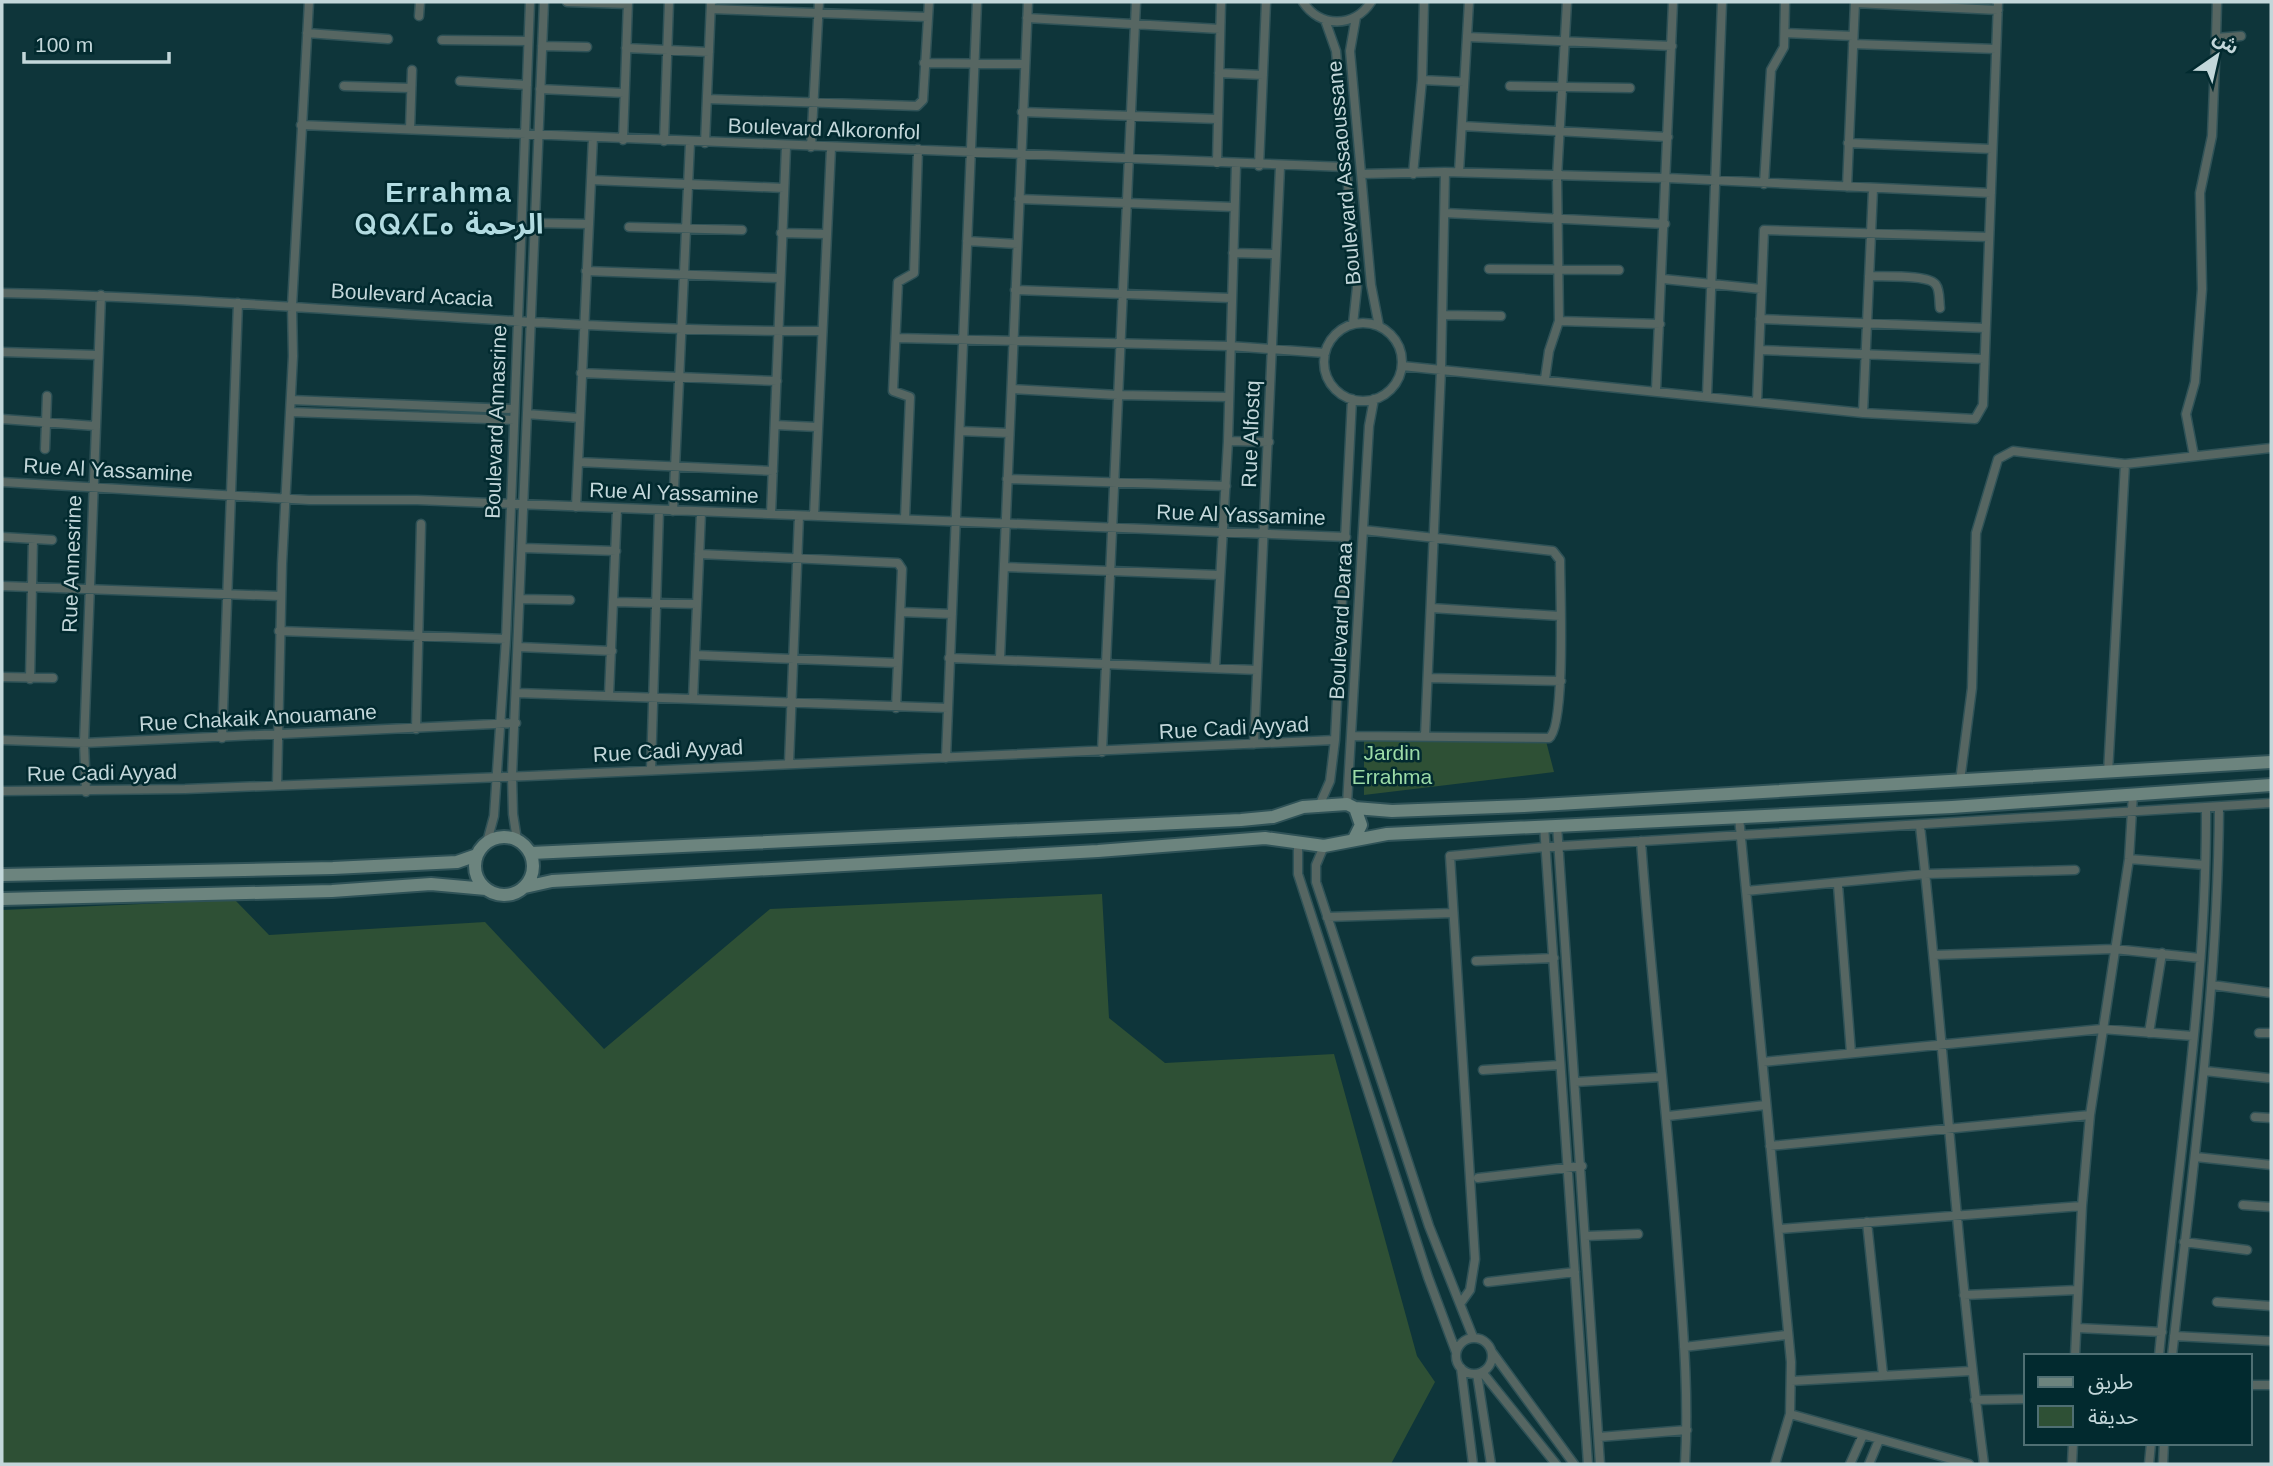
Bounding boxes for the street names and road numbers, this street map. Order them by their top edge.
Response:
street label: Boulevard Assaoussane [1322,60,1365,286]
street label: Boulevard Alkoronfol [727,114,921,143]
street label: Boulevard Acacia [330,279,494,310]
street label: Boulevard Annasrine [481,325,510,519]
street label: Rue Alfostq [1237,380,1264,488]
street label: Rue Al Yassamine [23,454,193,485]
street label: Rue Al Yassamine [589,478,759,507]
street label: Rue Annesrine [58,495,85,633]
street label: Rue Al Yassamine [1156,500,1326,529]
street label: Boulevard Daraa [1325,541,1356,700]
street label: Rue Chakaik Anouamane [138,700,377,735]
street label: Rue Cadi Ayyad [1158,712,1310,743]
street label: Rue Cadi Ayyad [592,735,744,766]
street label: Rue Cadi Ayyad [27,760,177,785]

